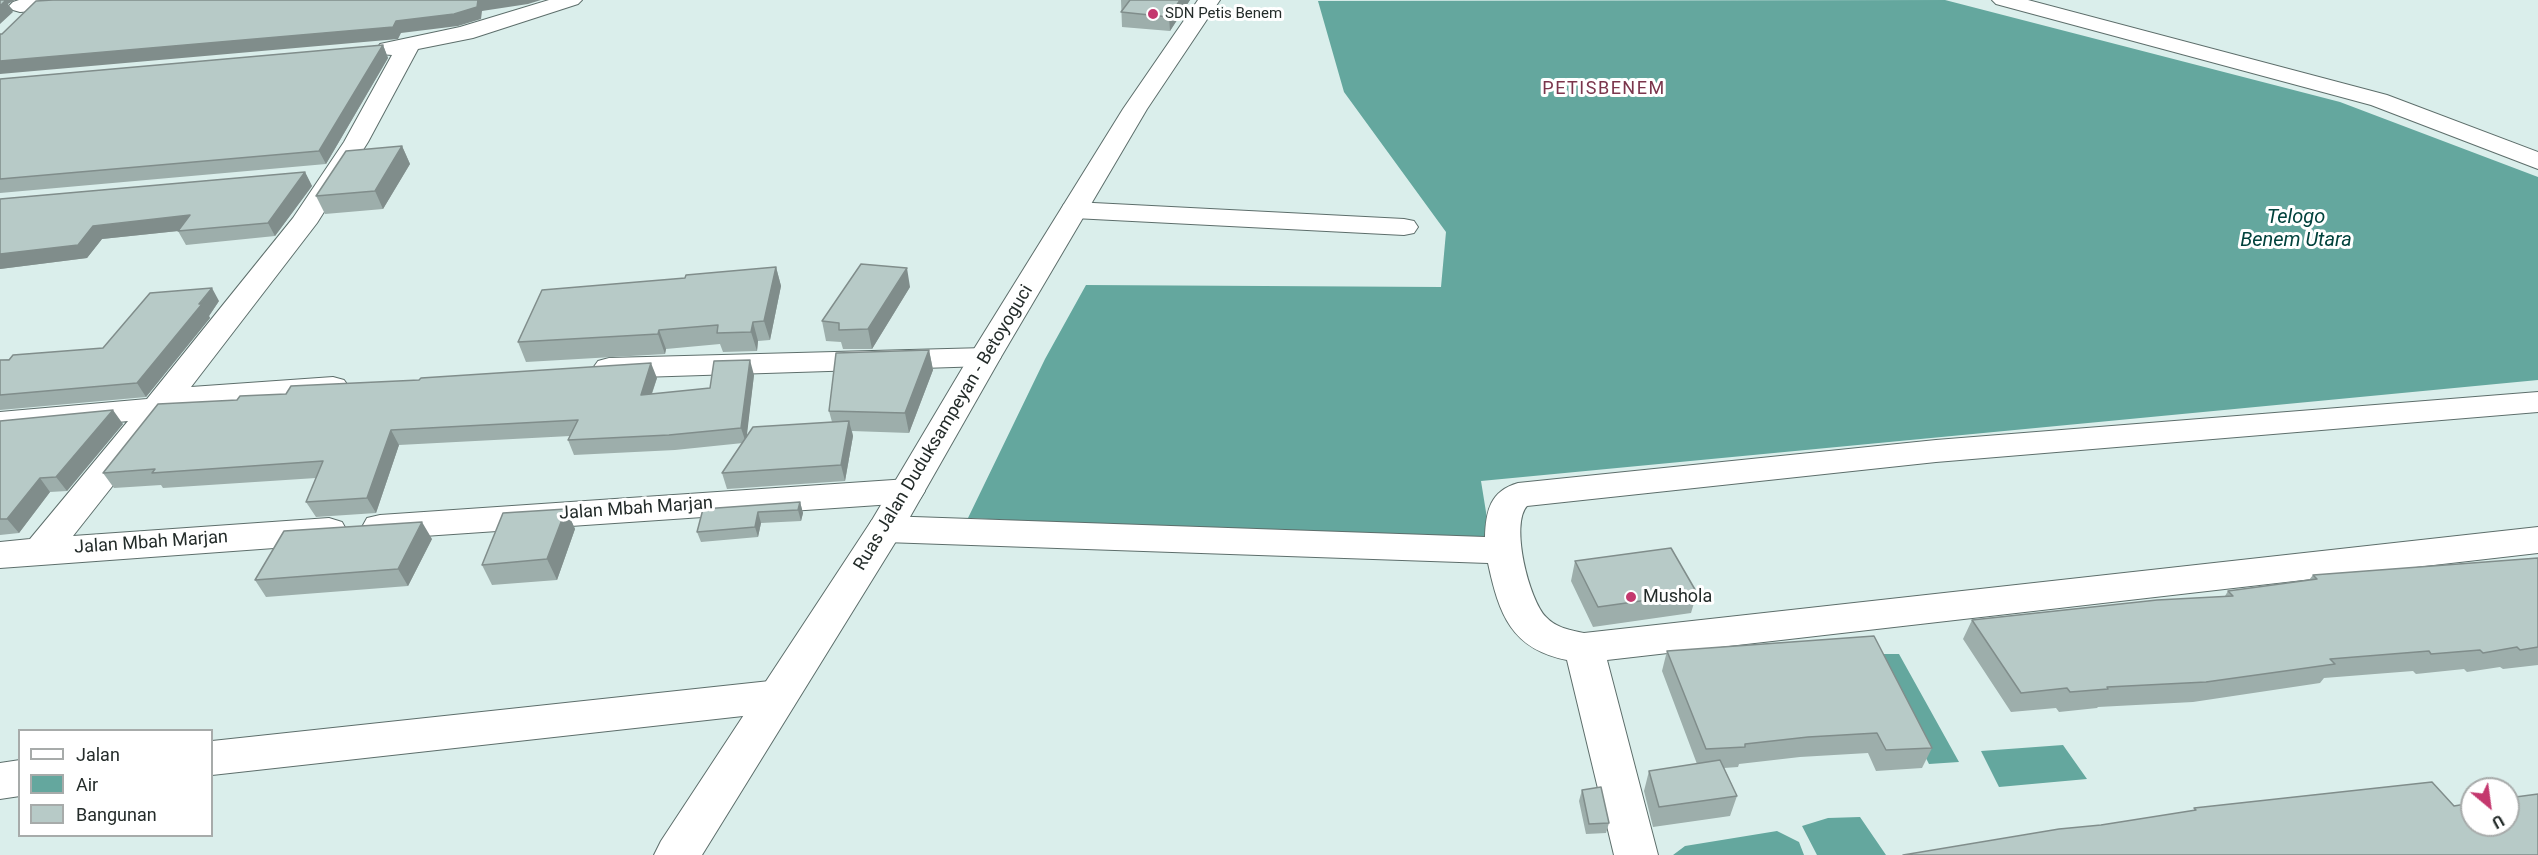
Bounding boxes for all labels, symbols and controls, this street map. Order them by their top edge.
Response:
place label: SDN Petis Benem [1165,5,1282,23]
marker: SDN Petis Benem [1146,7,1160,21]
district label: PETISBENEM [1542,78,1666,100]
water label: Telogo Benem Utara [2240,206,2352,253]
street label: Ruas Jalan Duduksampeyan - Betoyoguci [850,281,1038,575]
street label: Jalan Mbah Marjan [558,493,714,525]
street label: Jalan Mbah Marjan [73,527,229,559]
place label: Mushola [1643,586,1712,608]
marker: Mushola [1624,590,1638,604]
legend [18,729,213,837]
text: Jalan [76,744,120,765]
text: Air [76,774,98,795]
north arrow [2460,777,2520,837]
text: Bangunan [76,804,157,825]
text: U [2489,811,2507,832]

